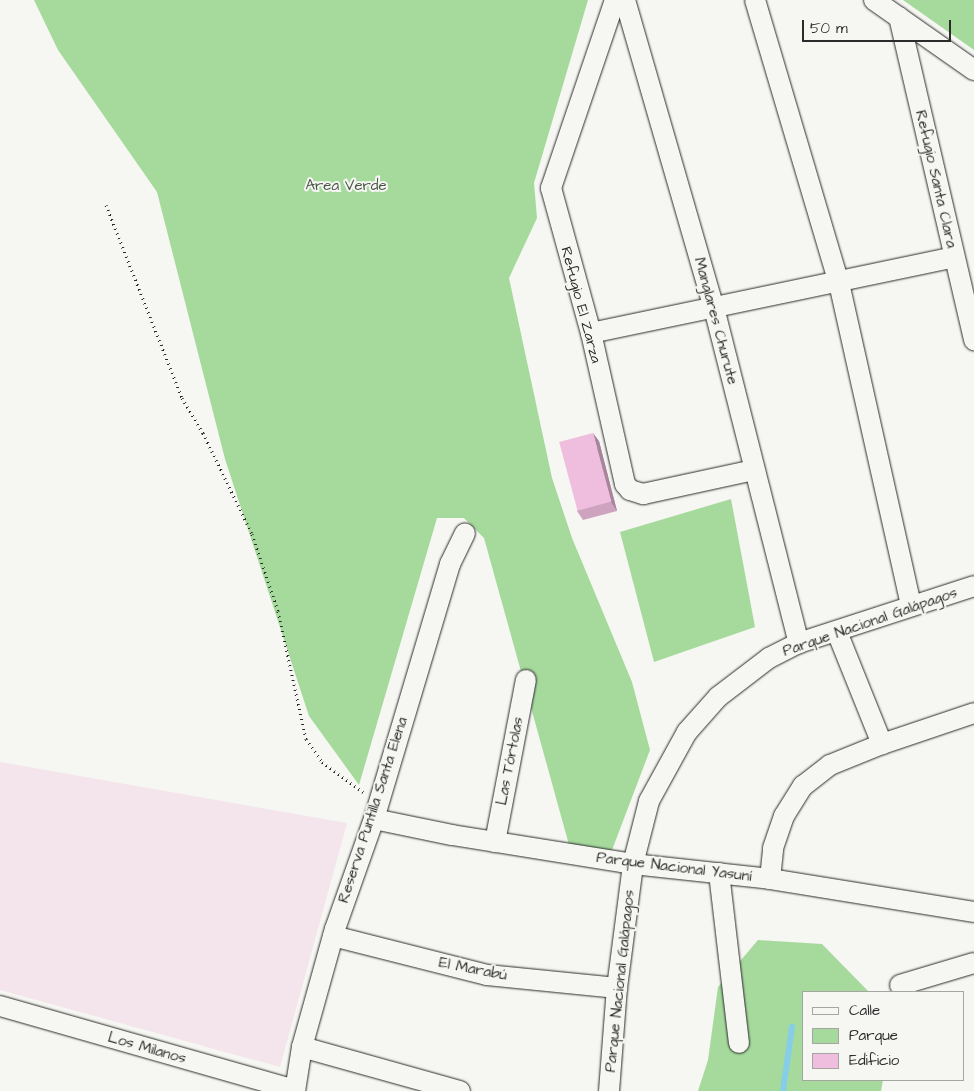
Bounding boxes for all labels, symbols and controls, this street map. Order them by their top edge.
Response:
scale bar [804,10,953,42]
text: 50 m [810,18,848,39]
street label: Refugio Santa Clara [911,108,961,250]
park label: Area Verde [305,177,387,195]
street label: Refugio El Zarza [557,245,605,365]
street label: Manglares Churute [690,255,742,387]
street label: Parque Nacional Galápagos [780,584,960,660]
street label: Reserva Puntilla Santa Elena [334,715,412,905]
street label: Las Tórtolas [493,715,527,807]
street label: Parque Nacional Yasuní [595,849,753,885]
street label: Parque Nacional Galápagos [601,889,639,1073]
street label: El Marabú [437,954,509,984]
legend [802,991,964,1081]
text: Calle [849,1000,880,1021]
text: Parque [849,1025,898,1046]
street label: Los Milanos [106,1028,188,1068]
text: Edificio [849,1050,899,1071]

